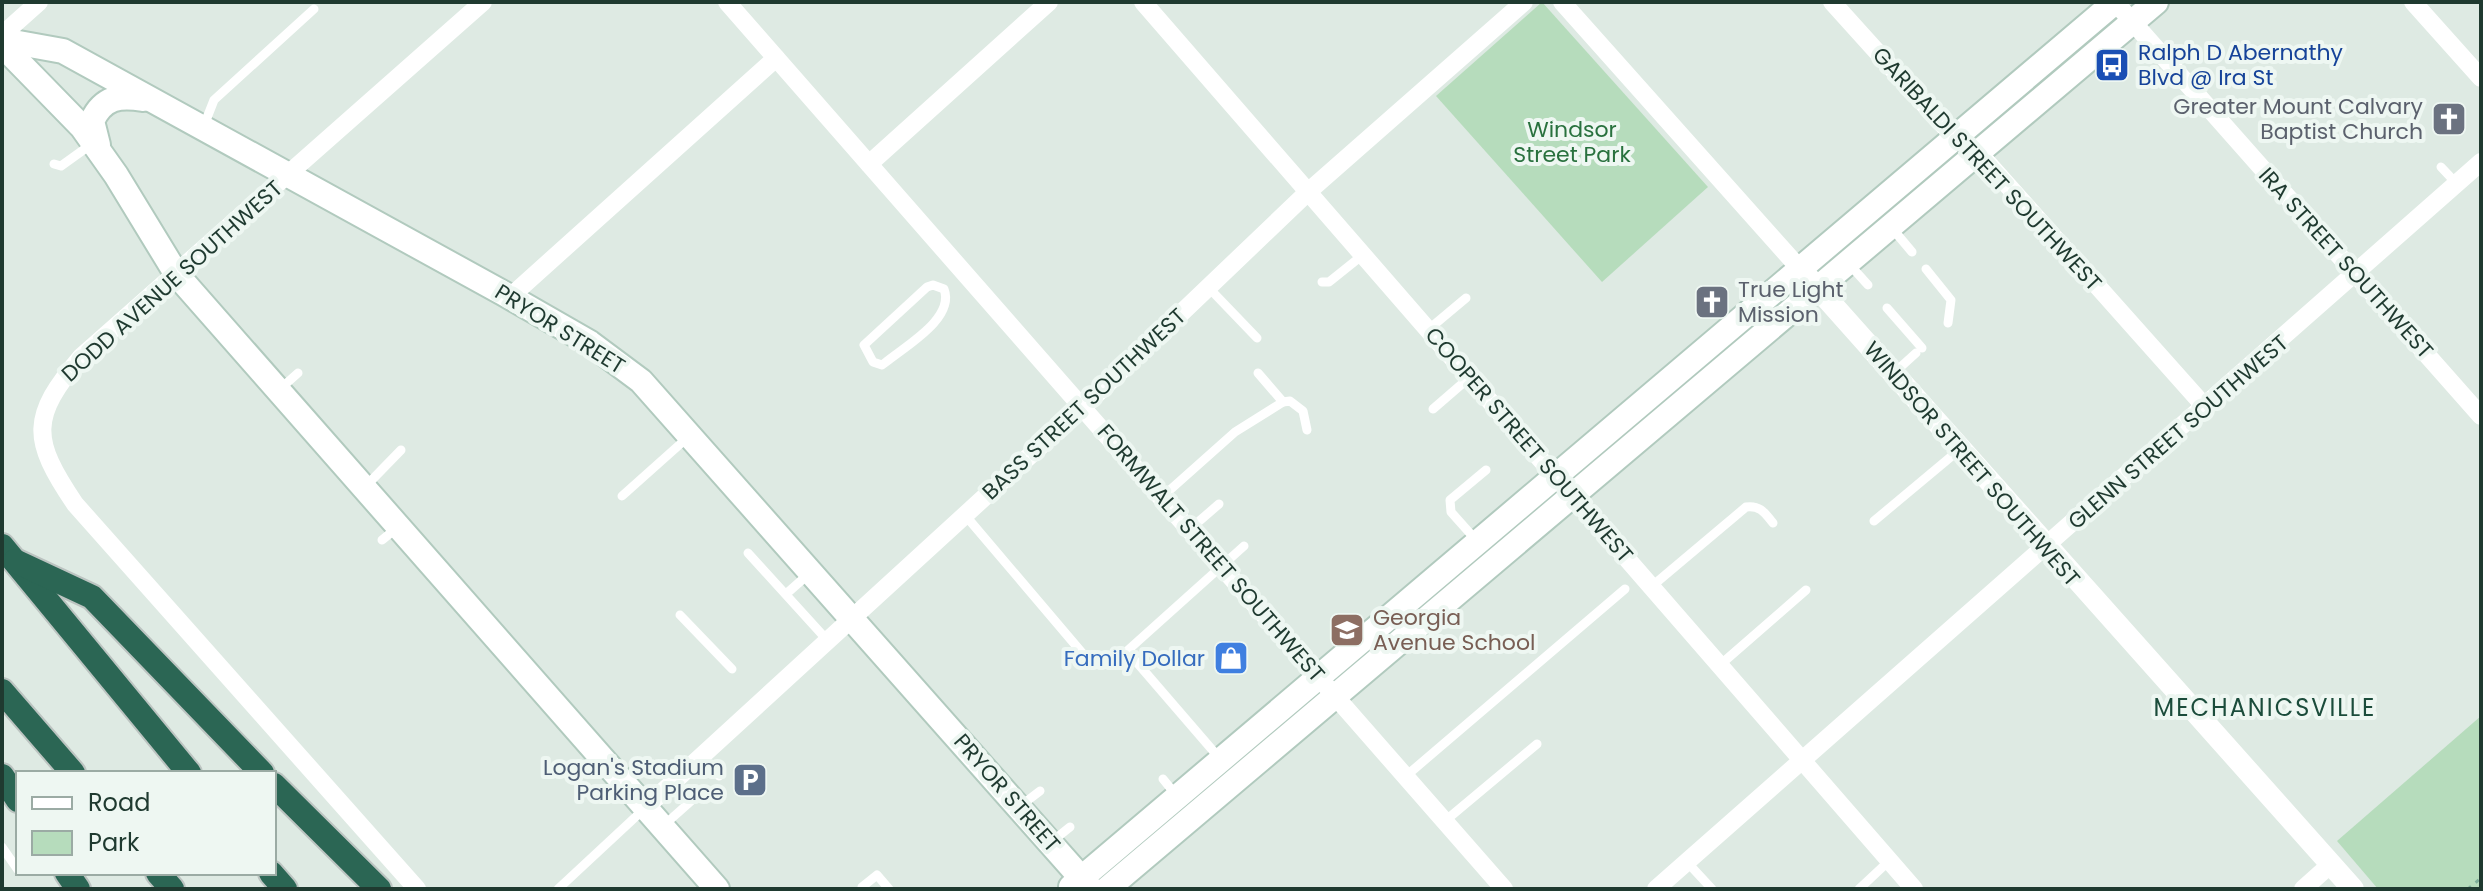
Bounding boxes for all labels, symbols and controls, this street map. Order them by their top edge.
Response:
place label: Ralph D Abernathy Blvd @ Ira St [2138,37,2344,93]
street label: GARIBALDI STREET SOUTHWEST [1865,40,2109,298]
bus stop icon: Ralph D Abernathy Blvd @ Ira St [2093,46,2131,84]
place label: Greater Mount Calvary Baptist Church [2173,91,2424,147]
church icon: Greater Mount Calvary Baptist Church [2430,100,2468,138]
park label: Windsor Street Park [1513,114,1631,170]
street label: IRA STREET SOUTHWEST [2252,161,2440,366]
street label: DODD AVENUE SOUTHWEST [55,173,289,389]
place label: True Light Mission [1738,274,1844,330]
street label: PRYOR STREET [489,277,631,381]
church icon: True Light Mission [1693,283,1731,321]
street label: BASS STREET SOUTHWEST [975,301,1193,507]
street label: COOPER STREET SOUTHWEST [1418,320,1640,570]
street label: GLENN STREET SOUTHWEST [2061,327,2295,537]
street label: WINDSOR STREET SOUTHWEST [1857,335,2087,593]
street label: FORMWALT STREET SOUTHWEST [1090,417,1332,689]
place label: Georgia Avenue School [1373,602,1535,658]
school or university icon: Georgia Avenue School [1328,611,1366,649]
shop icon: Family Dollar [1212,639,1250,677]
place label: Family Dollar [1064,643,1205,674]
district label: MECHANICSVILLE [2154,691,2376,724]
street label: PRYOR STREET [947,727,1067,859]
place label: Logan's Stadium Parking Place [543,752,724,808]
parking icon: Logan's Stadium Parking Place [731,761,769,799]
legend [16,771,276,875]
text: Road [88,786,150,819]
text: Park [88,826,140,859]

